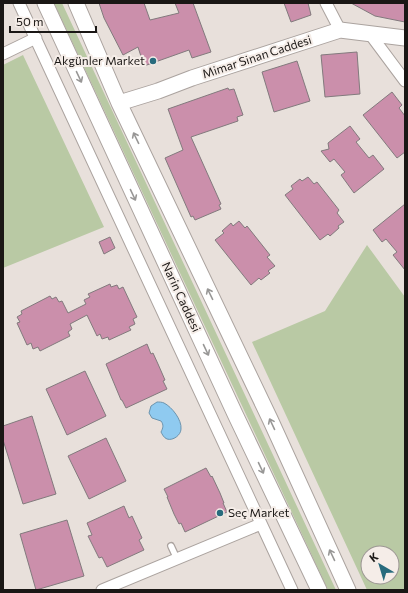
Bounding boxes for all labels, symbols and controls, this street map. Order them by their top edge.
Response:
scale bar [10,8,96,34]
text: 50 m [16,14,44,28]
street label: Mimar Sinan Caddesi [200,32,313,80]
place label: Akgünler Market [54,53,145,67]
marker: Akgünler Market [148,56,158,66]
one-way arrow [75,70,83,82]
one-way arrow [132,133,139,145]
one-way arrow [130,188,137,200]
street label: Narin Caddesi [160,259,204,334]
one-way arrow [206,288,213,300]
one-way arrow [203,344,210,356]
one-way arrow [268,418,275,430]
one-way arrow [258,462,265,474]
place label: Seç Market [228,505,290,519]
marker: Seç Market [215,508,225,518]
north arrow [360,545,400,585]
one-way arrow [328,549,335,561]
text: K [367,549,381,564]

